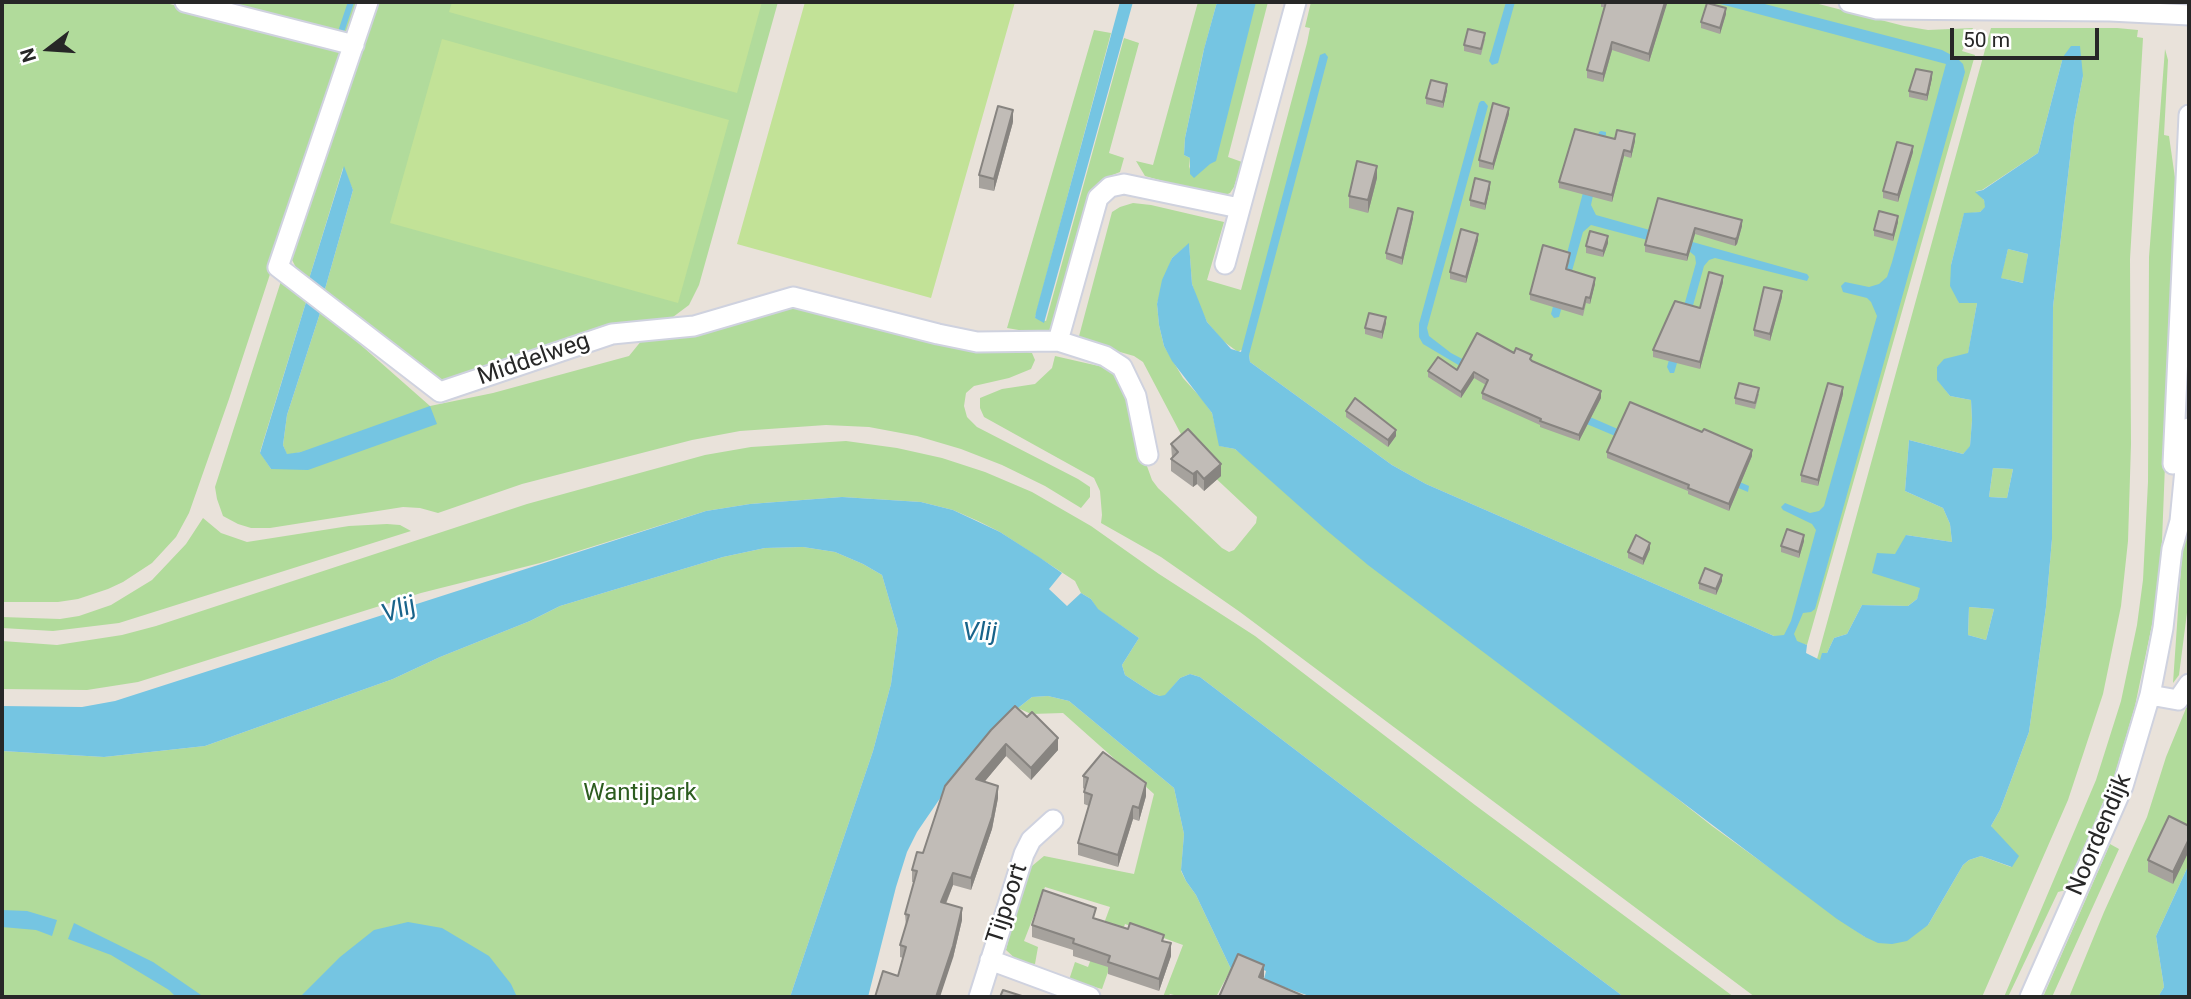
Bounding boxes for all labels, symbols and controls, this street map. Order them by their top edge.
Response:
north arrow [14,14,84,84]
scale bar [1953,14,2102,58]
text: 50 m [1963,28,2010,52]
text: N [15,46,41,65]
street label: Middelweg [474,327,594,393]
water label: Vlij [378,591,420,631]
water label: Vlij [963,617,997,649]
street label: Noordendijk [2062,770,2138,900]
park label: Wantijpark [583,780,697,808]
street label: Tijpoort [981,860,1035,948]

